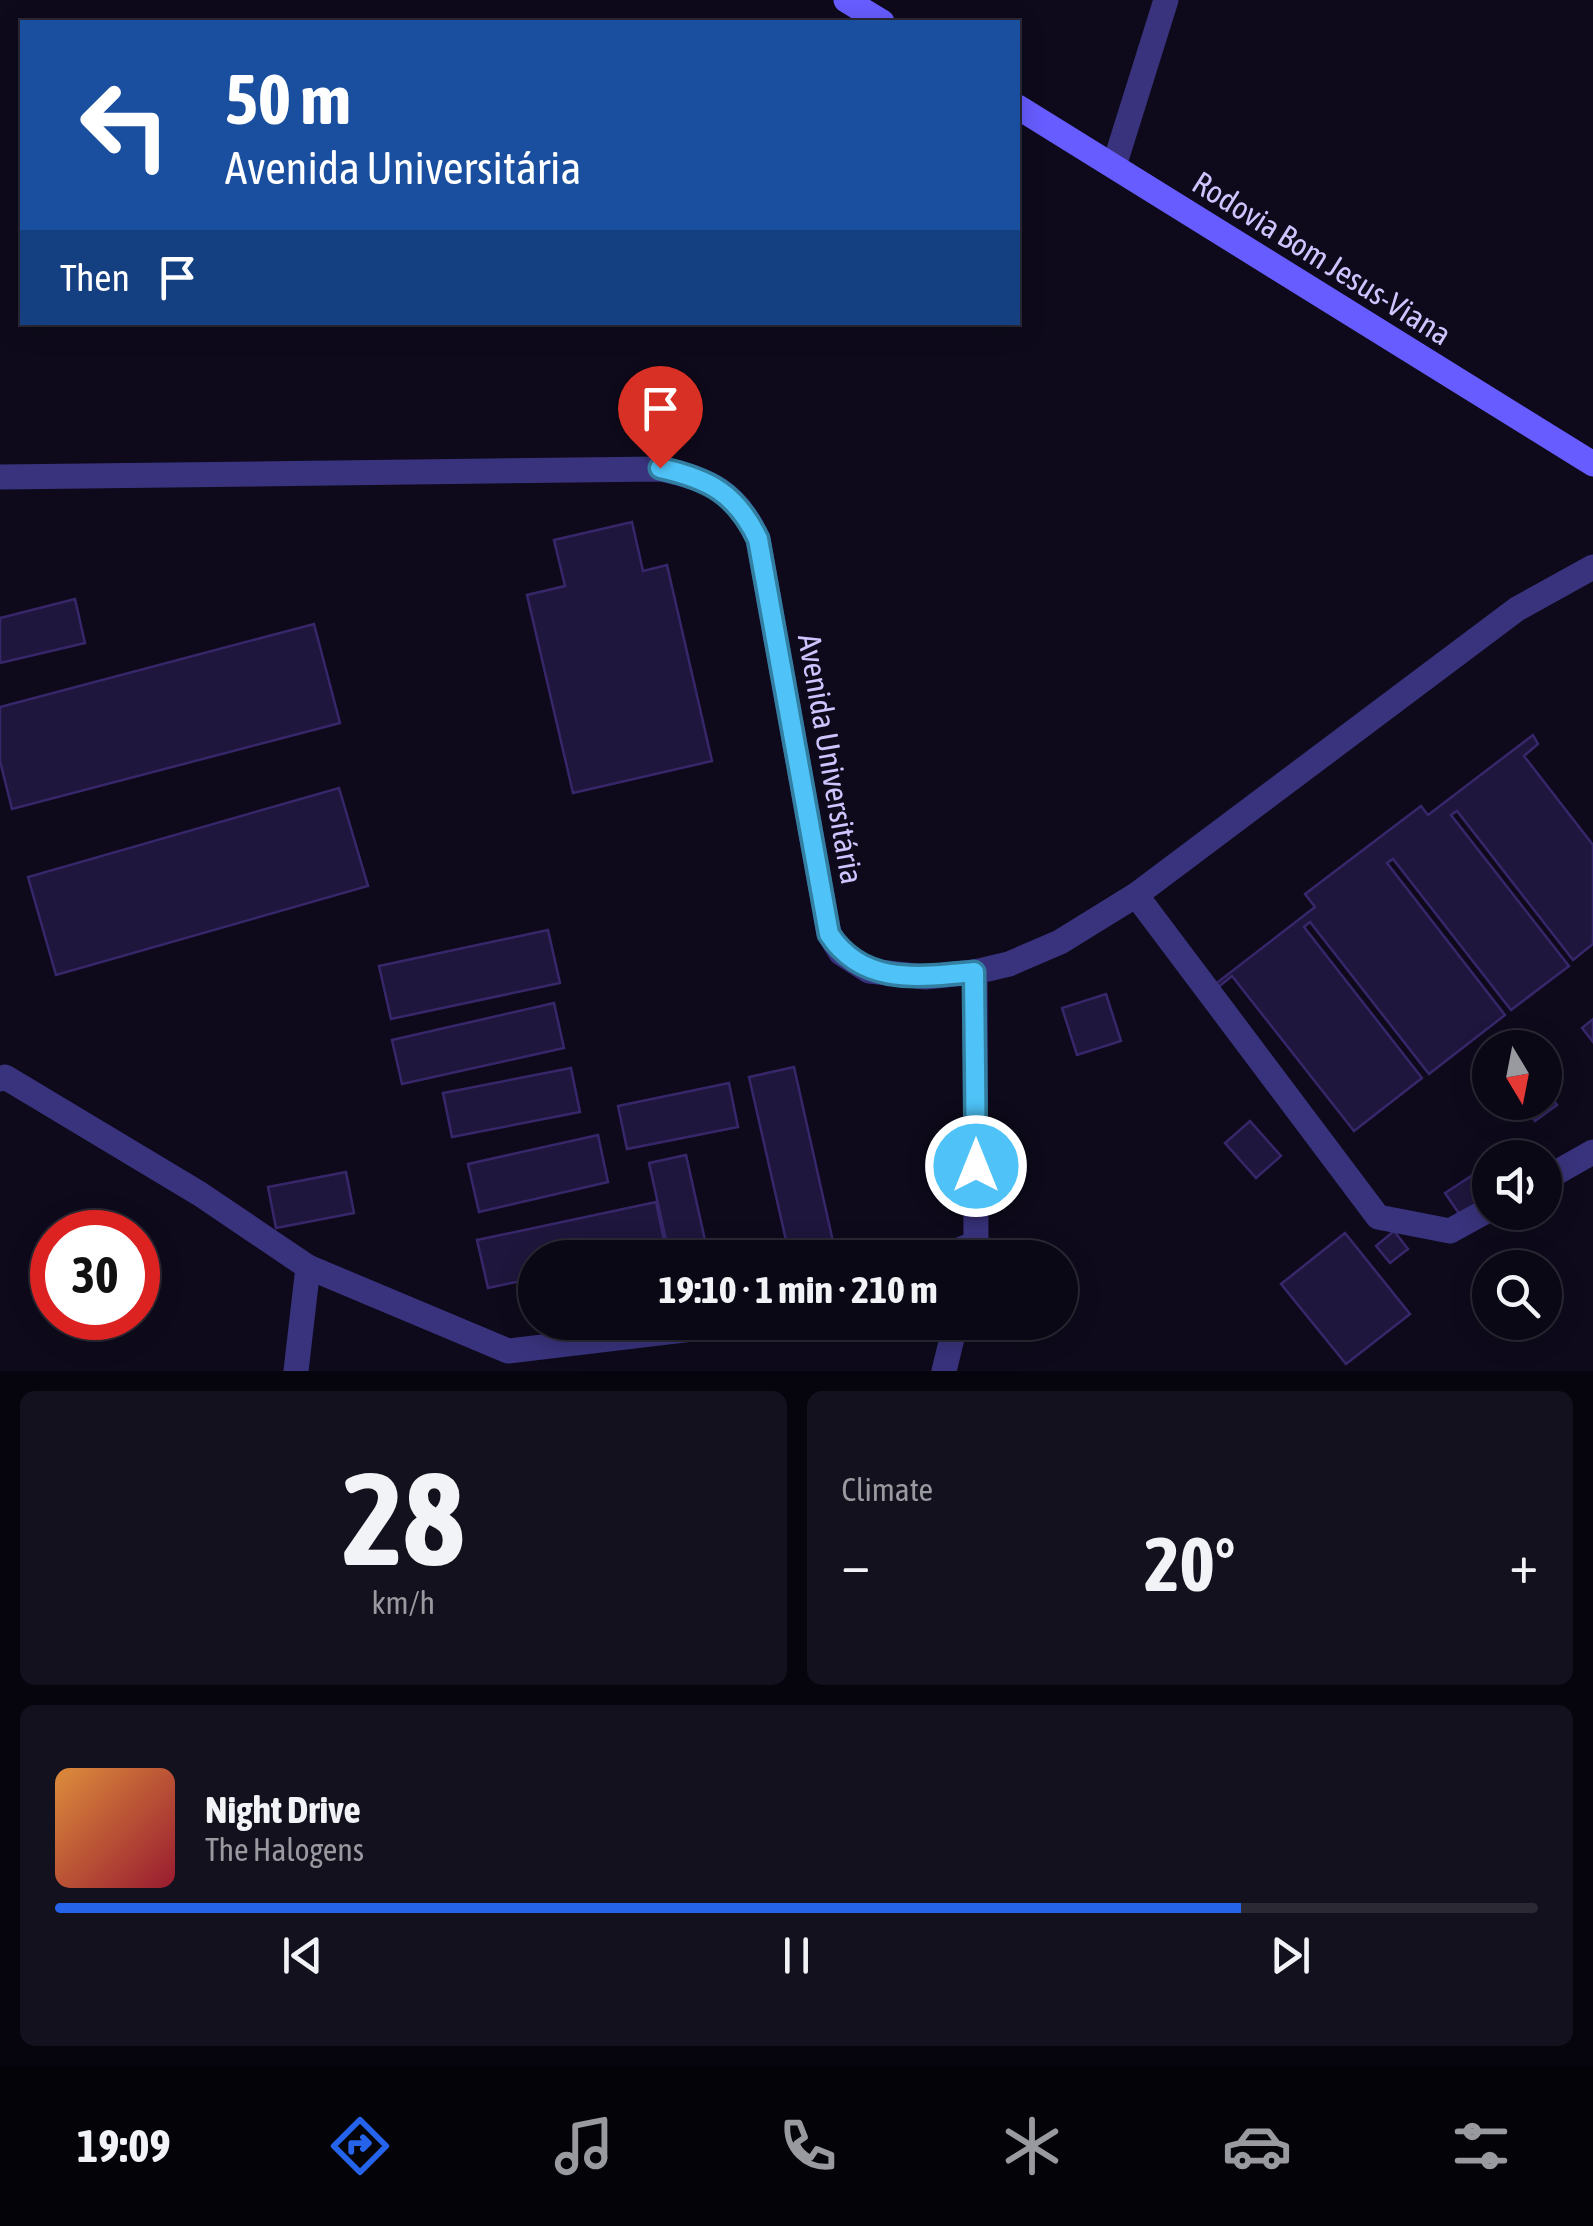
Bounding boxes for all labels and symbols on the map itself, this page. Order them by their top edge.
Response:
street label: Rodovia Bom Jesus-Viana [1186,163,1458,353]
pin [618,366,703,469]
street label: Avenida Universitária [791,631,871,887]
north arrow [1472,1030,1562,1120]
position arrow [924,1114,1028,1218]
speed limit sign: 30 [30,1210,160,1340]

